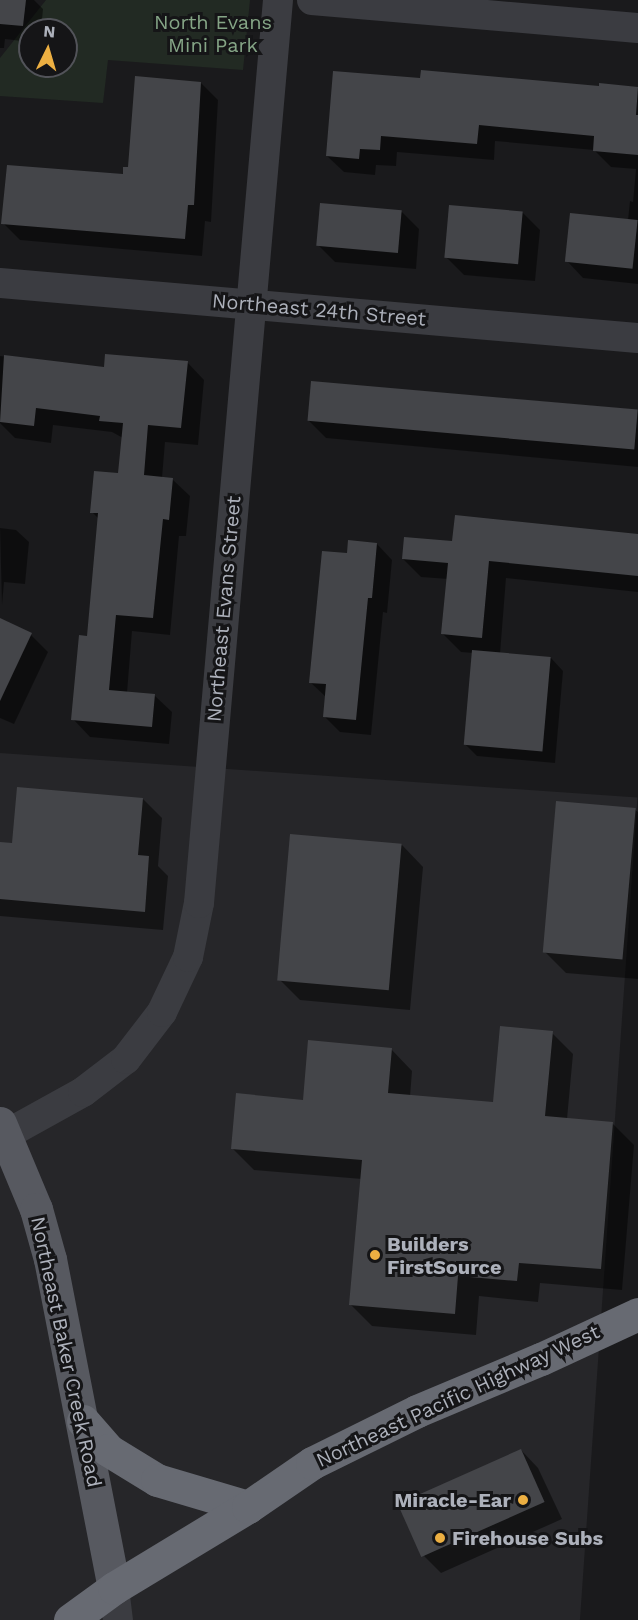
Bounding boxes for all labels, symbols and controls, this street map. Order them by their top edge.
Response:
park label: North Evans Mini Park [154,11,272,58]
north arrow [18,18,78,78]
text: N [43,22,56,42]
street label: Northeast 24th Street [211,289,427,331]
street label: Northeast Evans Street [202,495,246,723]
street label: Northeast Baker Creek Road [25,1214,107,1490]
place label: Builders FirstSource [387,1232,502,1279]
marker: Builders FirstSource [368,1248,382,1262]
street label: Northeast Pacific Highway West [312,1319,604,1473]
place label: Miracle-Ear [394,1488,511,1512]
marker: Miracle-Ear [516,1493,530,1507]
place label: Firehouse Subs [452,1526,603,1550]
marker: Firehouse Subs [433,1531,447,1545]

